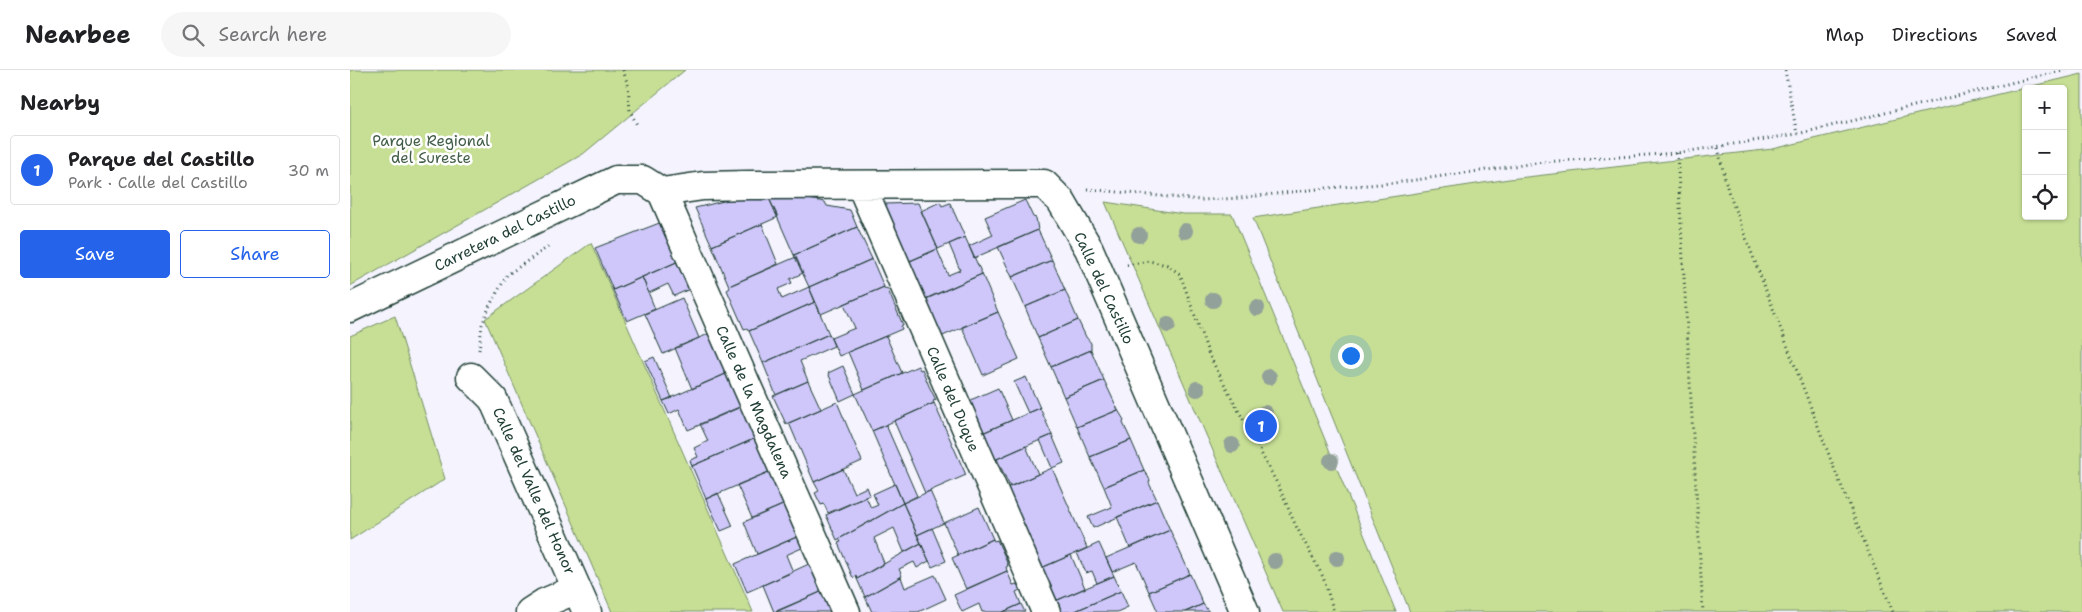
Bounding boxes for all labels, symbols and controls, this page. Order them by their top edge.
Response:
search box [161,12,511,57]
text: Nearbee [25,19,131,51]
icon: search [179,21,207,49]
text: Search here [219,22,327,47]
text: Map [1826,23,1864,47]
text: Directions [1892,23,1978,47]
text: Saved [2006,23,2057,47]
map controls [2022,85,2067,220]
button: + [2022,85,2067,130]
text: Nearby [20,89,100,117]
button: − [2022,130,2067,175]
park label: Parque Regional del Sureste [372,131,490,168]
text: Parque del Castillo [68,147,255,172]
text: 1 [33,160,41,181]
text: 30 m [288,160,329,181]
text: Park · Calle del Castillo [68,172,248,193]
button: locate [2022,175,2067,220]
street label: Carretera del Castillo [431,190,579,276]
street label: Calle del Castillo [1069,229,1139,347]
button: Save [20,230,170,278]
button: Share [180,230,330,278]
street label: Calle de la Magdalena [711,322,797,482]
street label: Calle del Duque [922,343,984,455]
your location [1338,343,1364,369]
street label: Calle del Valle del Honor [488,404,580,578]
pin: 1 [1245,407,1277,445]

